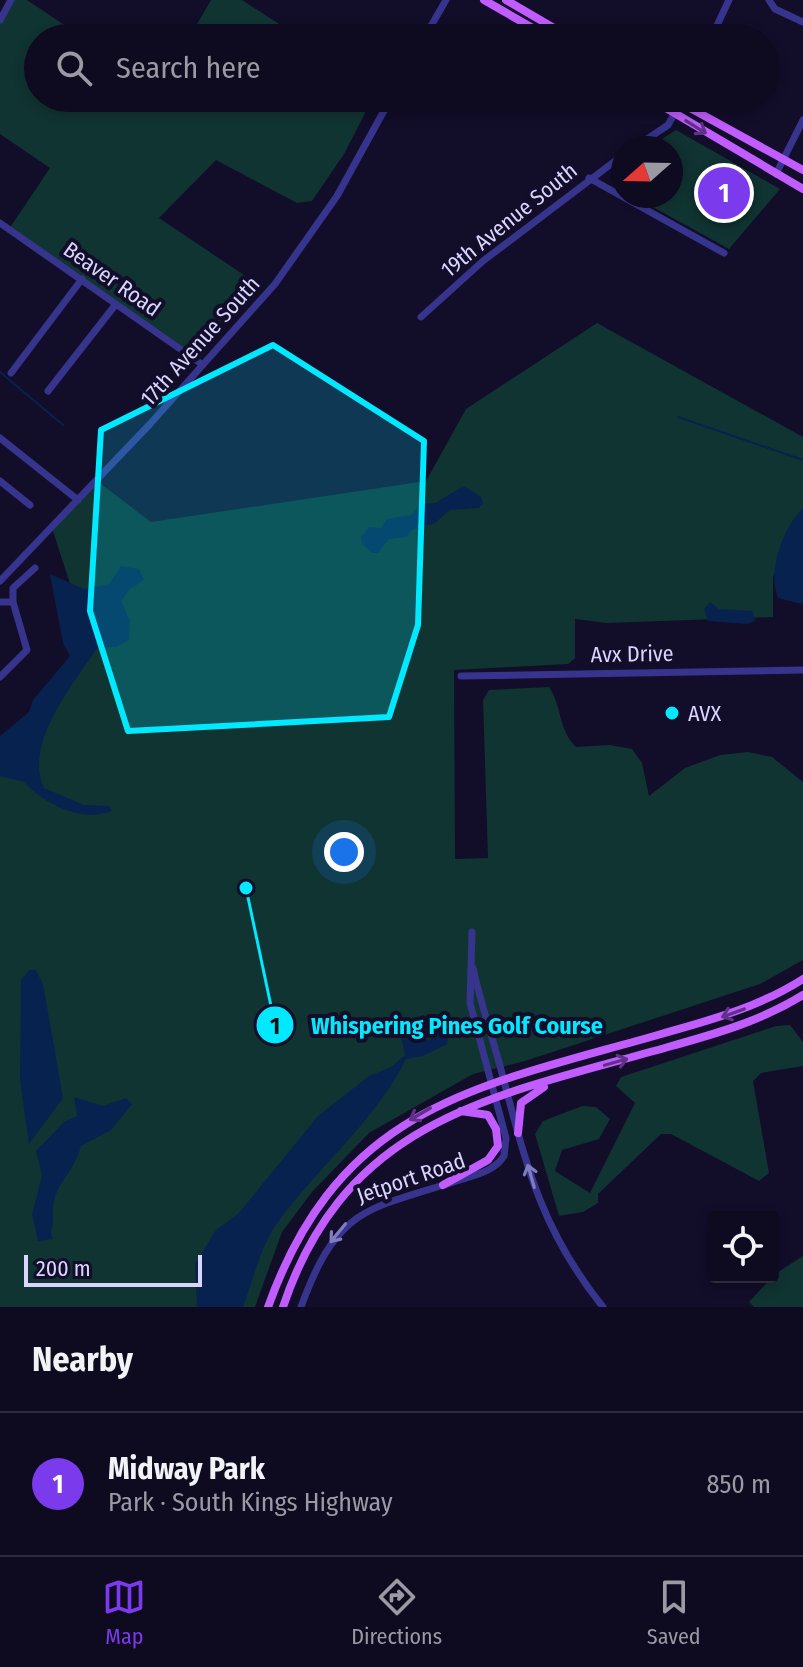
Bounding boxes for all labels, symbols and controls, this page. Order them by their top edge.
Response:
search box [24,24,779,112]
icon: search [52,46,96,90]
text: Search here [116,50,261,86]
one-way arrow [684,119,707,135]
north arrow [611,136,683,208]
street label: 19th Avenue South [435,157,583,283]
pin: 1 [698,163,750,223]
street label: Beaver Road [58,236,166,322]
street label: 17th Avenue South [135,270,265,412]
street label: Avx Drive [590,640,674,668]
place label: AVX [688,700,721,727]
marker: AVX [663,704,681,722]
your location [324,832,364,872]
callout: Whispering Pines Golf Course [255,1001,619,1049]
one-way arrow [721,1007,746,1021]
text: 1 [270,1012,280,1040]
text: Whispering Pines Golf Course [311,1012,603,1040]
one-way arrow [602,1054,628,1069]
one-way arrow [408,1107,432,1122]
street label: Jetport Road [353,1147,469,1209]
one-way arrow [523,1164,538,1190]
map controls [707,1211,779,1283]
button: locate [707,1211,779,1283]
one-way arrow [329,1222,347,1243]
scale bar [24,1251,202,1287]
text: 200 m [36,1255,91,1282]
text: Nearby [32,1339,133,1380]
text: Midway Park [108,1451,265,1487]
text: 1 [53,1469,64,1500]
text: 850 m [706,1469,771,1500]
text: Park · South Kings Highway [108,1487,393,1518]
tab: Map [102,1575,146,1650]
tab: Directions [351,1575,442,1650]
tab: Saved [647,1575,701,1650]

